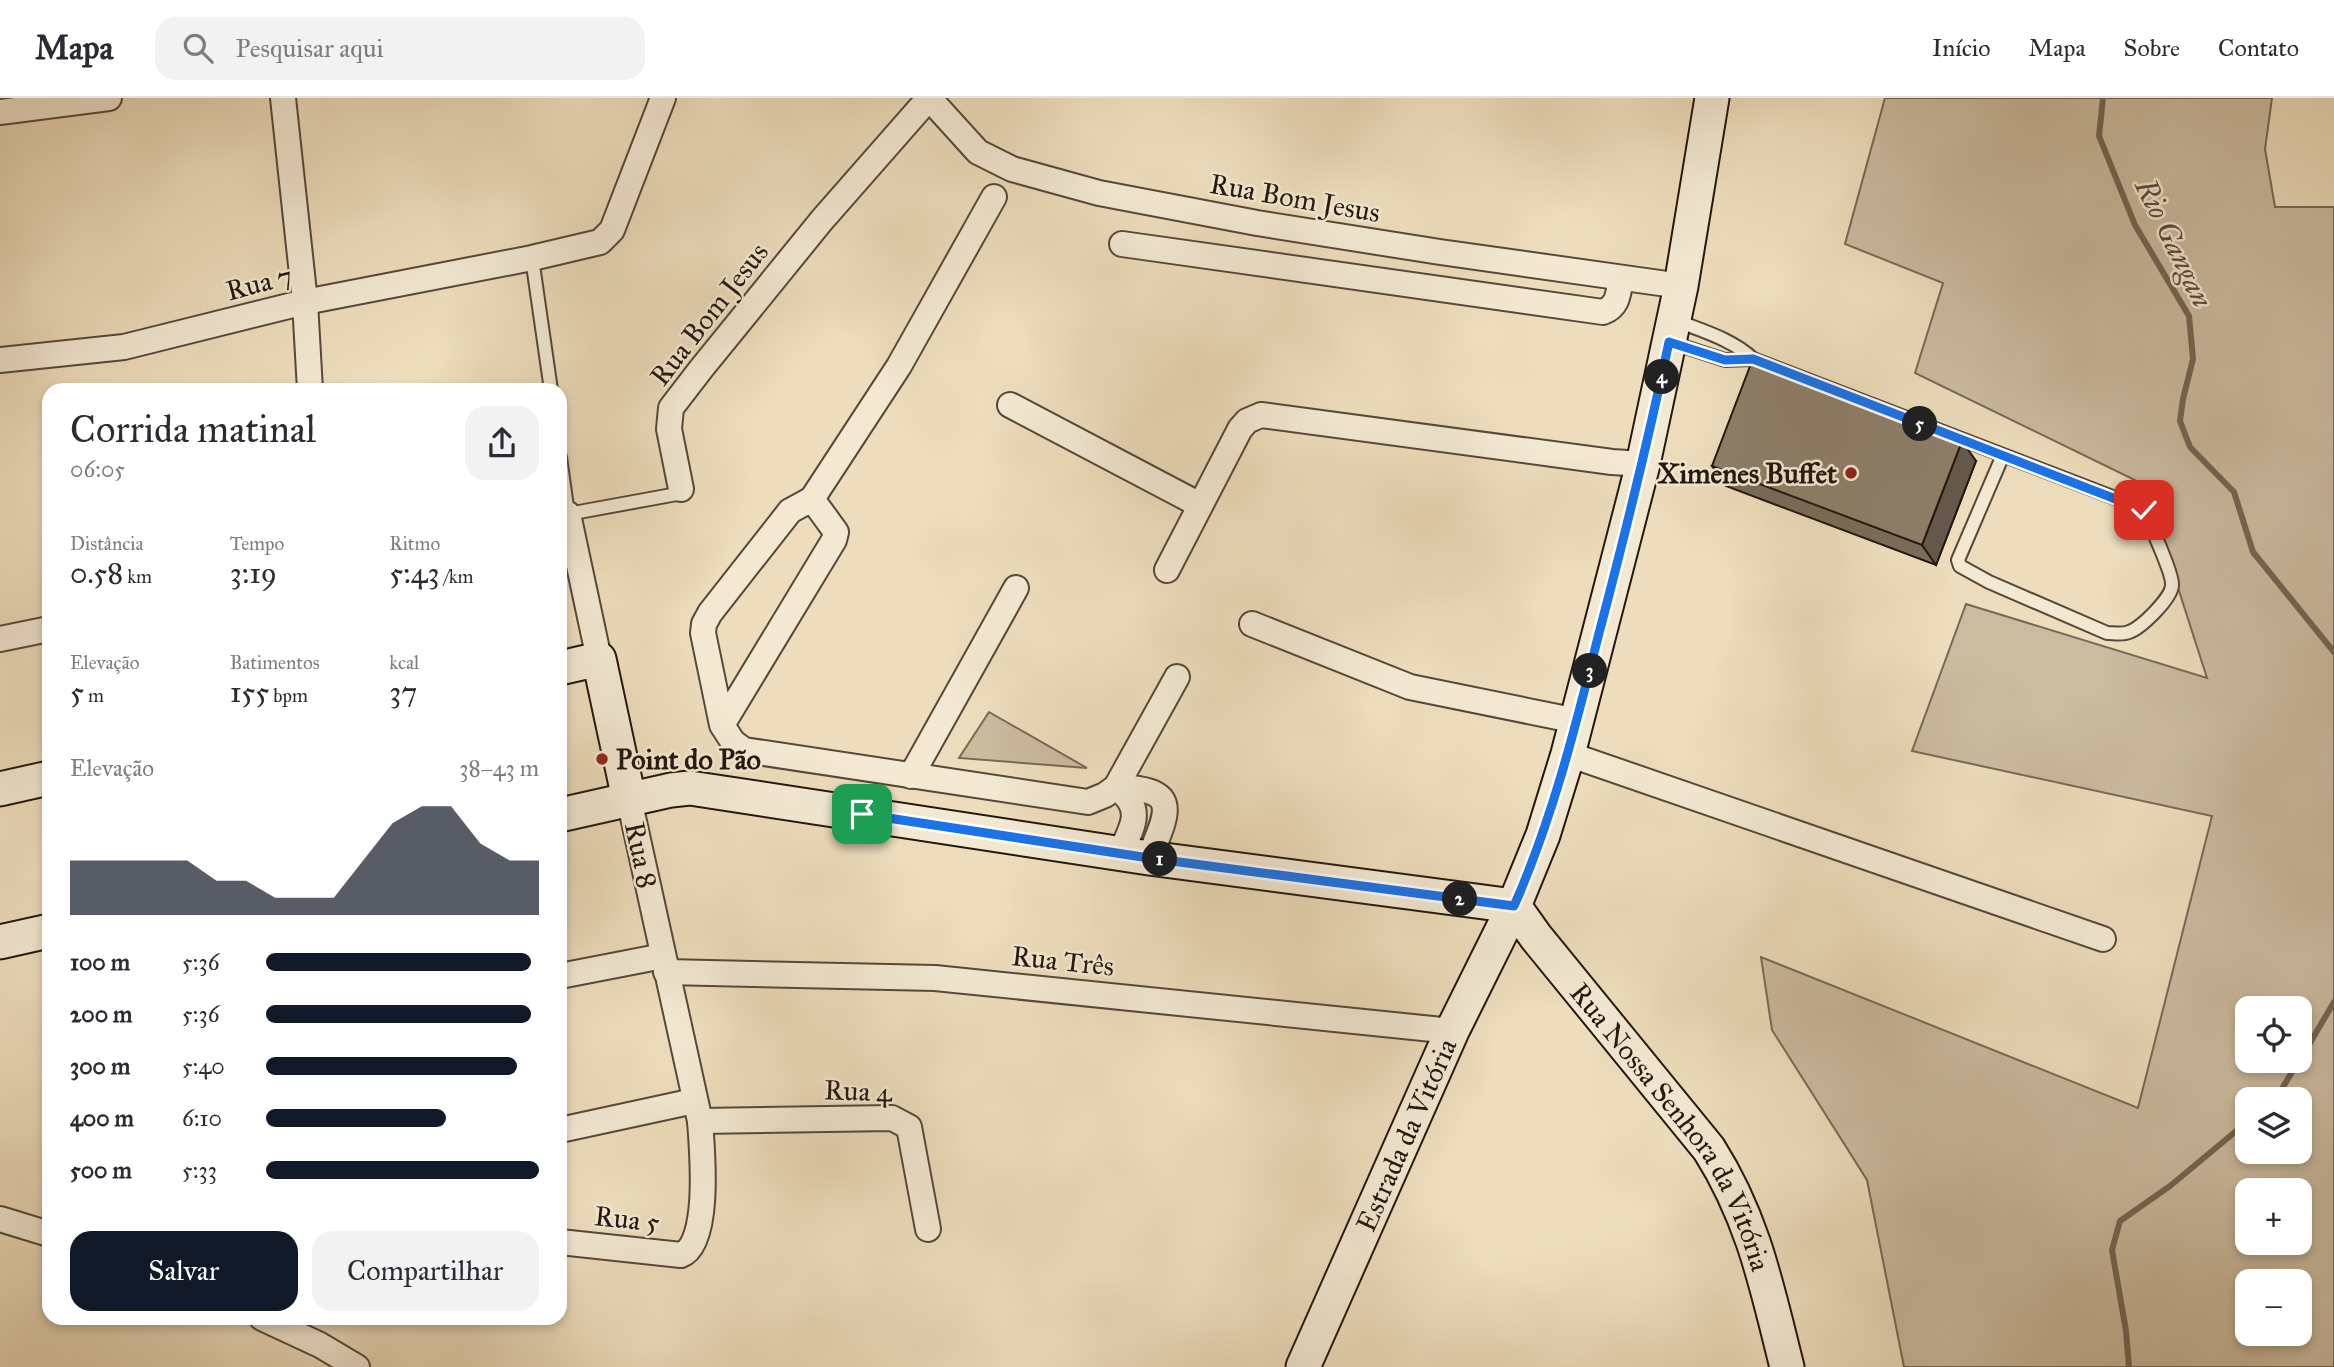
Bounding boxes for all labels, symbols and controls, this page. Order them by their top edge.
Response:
search box [155,17,645,80]
text: Mapa [35,28,113,68]
icon: search [179,29,217,67]
text: Pesquisar aqui [235,32,384,64]
text: Início [1932,33,1991,63]
text: Mapa [2029,33,2086,63]
text: Sobre [2124,33,2180,63]
text: Contato [2218,33,2299,63]
street label: Rua Bom Jesus [1207,166,1383,230]
water label: Rio Gangan [2127,172,2221,314]
street label: Rua Bom Jesus [642,235,776,393]
street label: Rua 7 [222,257,296,309]
pin: 4 [1644,360,1680,394]
text: 4 [1656,365,1667,388]
text: Corrida matinal [70,406,316,452]
button: share [465,406,539,480]
pin: 5 [1902,406,1938,442]
text: 5 [1915,412,1924,435]
text: 06:05 [70,455,125,483]
place label: Ximenes Buffet [1657,456,1837,491]
marker: Ximenes Buffet [1843,465,1859,481]
pin [2114,480,2174,540]
icon: check [2125,491,2163,529]
text: Distância [70,532,143,555]
text: Tempo [230,532,284,555]
text: Ritmo [389,532,440,555]
text: 0.58 [70,555,123,591]
text: 3:19 [230,555,277,591]
text: 5:43 [389,555,440,591]
text: km [123,565,152,588]
text: /km [440,565,474,588]
text: Elevação [70,651,139,674]
text: Batimentos [230,651,320,674]
text: kcal [389,651,419,674]
pin: 3 [1572,654,1608,688]
text: 3 [1586,659,1593,682]
text: 5 [70,674,84,710]
text: 155 [230,674,269,710]
text: 37 [389,674,417,710]
text: m [84,684,104,707]
text: bpm [269,684,308,707]
place label: Point do Pão [616,742,761,777]
marker: Point do Pão [594,751,610,767]
text: Elevação [70,754,154,782]
text: 38–43 m [459,754,539,782]
pin [832,784,892,844]
icon: arrive [843,795,881,833]
street label: Rua 8 [617,819,665,891]
pin: 1 [1142,842,1178,876]
text: 1 [1156,847,1163,870]
pin: 2 [1442,882,1478,916]
text: 2 [1455,887,1464,910]
street label: Rua Três [1010,938,1116,984]
text: 100 m [70,948,130,976]
text: 5:36 [182,948,219,976]
street label: Rua Nossa Senhora da Vitória [1563,975,1779,1275]
map controls [2235,996,2312,1346]
button: locate [2235,996,2312,1073]
text: 200 m [70,1000,132,1028]
text: 5:36 [182,1000,219,1028]
street label: Estrada da Vitória [1348,1033,1464,1237]
text: 300 m [70,1052,130,1080]
text: 5:40 [182,1052,225,1080]
street label: Rua 4 [823,1072,894,1110]
button: layers [2235,1087,2312,1164]
text: 400 m [70,1104,134,1132]
text: 6:10 [182,1104,222,1132]
text: 500 m [70,1156,132,1184]
text: 5:33 [182,1156,217,1184]
button: + [2235,1178,2312,1255]
street label: Rua 5 [593,1198,661,1240]
button: Salvar [70,1231,298,1311]
button: Compartilhar [312,1231,539,1311]
button: − [2235,1269,2312,1346]

